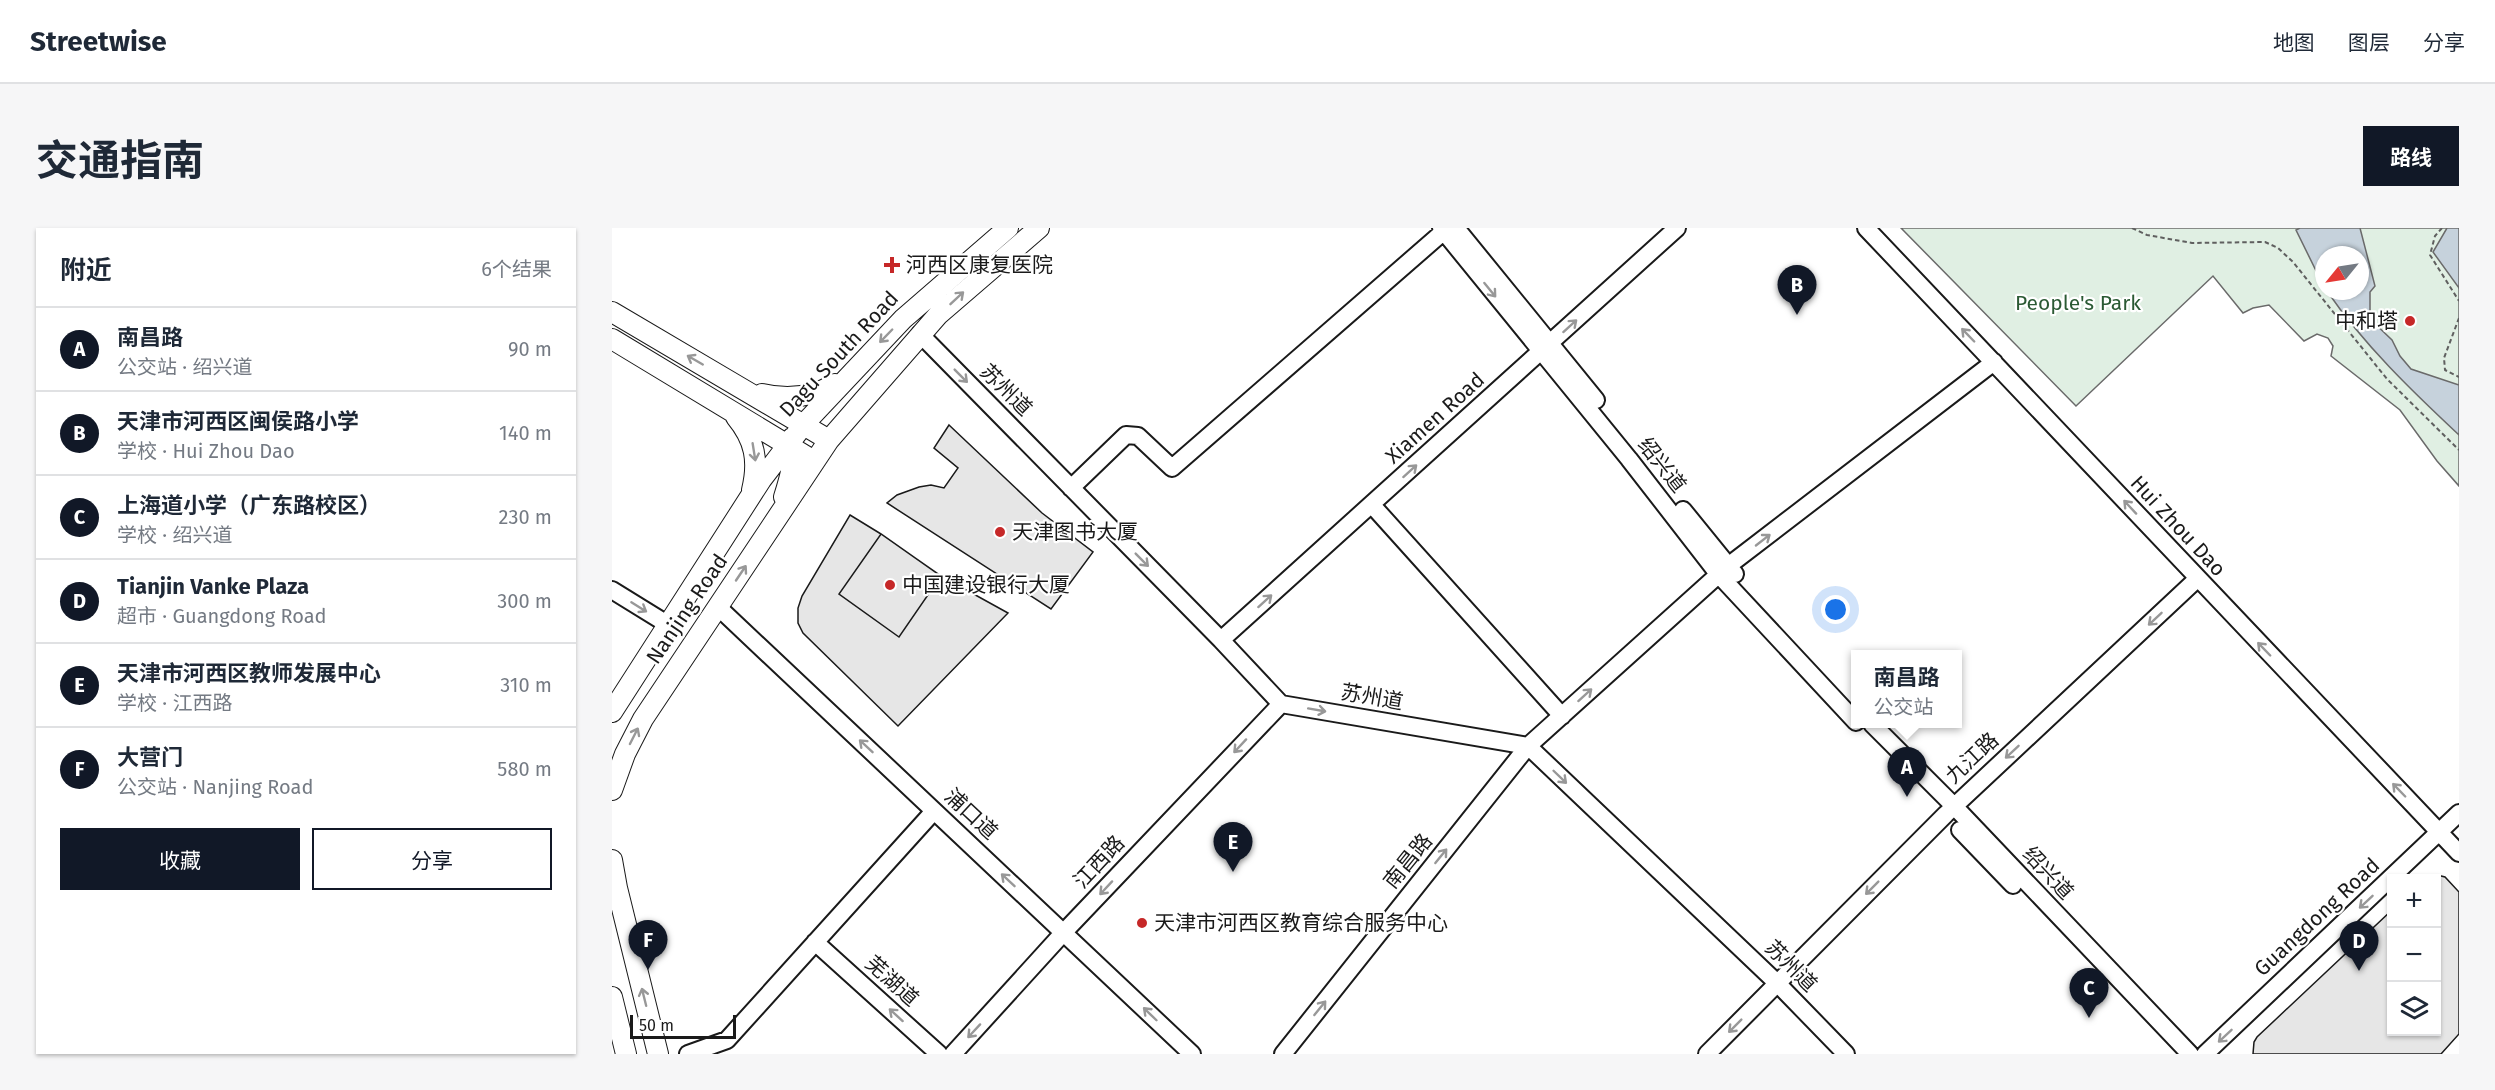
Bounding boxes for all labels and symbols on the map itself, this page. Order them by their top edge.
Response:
north arrow [2315,246,2369,300]
place label: 河西区康复医院 [906,252,1053,278]
marker: 河西区康复医院 [883,256,901,274]
pin: B [1778,266,1816,315]
one-way arrow [1483,282,1497,297]
street label: Dagu South Road [774,286,904,422]
park label: People's Park [2015,290,2141,316]
one-way arrow [949,291,964,305]
place label: 中和塔 [2335,308,2398,334]
marker: 中和塔 [2403,314,2417,328]
one-way arrow [1562,319,1577,333]
one-way arrow [1961,327,1975,342]
one-way arrow [878,329,893,344]
one-way arrow [686,354,704,365]
street label: 苏州道 [975,359,1037,421]
street label: Xiamen Road [1380,367,1490,469]
one-way arrow [953,369,968,384]
street label: 绍兴道 [1632,432,1692,498]
one-way arrow [749,442,760,461]
one-way arrow [1402,464,1417,478]
street label: Hui Zhou Dao [2125,470,2231,582]
one-way arrow [2123,500,2137,515]
place label: 天津图书大厦 [1012,519,1138,545]
marker: 天津图书大厦 [993,525,1007,539]
one-way arrow [1755,533,1771,546]
street label: Nanjing Road [641,549,733,669]
one-way arrow [1134,552,1149,567]
one-way arrow [735,566,747,582]
place label: 中国建设银行大厦 [902,572,1070,598]
marker: 中国建设银行大厦 [883,578,897,592]
one-way arrow [1257,594,1272,608]
your location [1821,595,1850,624]
one-way arrow [631,600,648,613]
one-way arrow [2147,612,2162,626]
one-way arrow [2257,642,2271,657]
street label: 苏州道 [1339,679,1405,715]
one-way arrow [1577,688,1592,702]
one-way arrow [1307,705,1326,716]
street label: 九江路 [1940,727,2004,789]
one-way arrow [629,728,640,746]
one-way arrow [859,739,874,753]
one-way arrow [1233,739,1248,754]
one-way arrow [2004,745,2019,759]
pin: A [1888,748,1926,797]
one-way arrow [1552,770,1567,784]
street label: 浦口道 [939,783,1003,845]
one-way arrow [2392,783,2406,798]
pin: E [1214,822,1252,872]
street label: 南昌路 [1378,828,1438,894]
street label: 江西路 [1068,830,1130,894]
street label: 绍兴道 [2017,841,2079,905]
one-way arrow [1434,848,1447,864]
street label: Guangdong Road [2249,852,2385,982]
one-way arrow [1001,873,1016,887]
one-way arrow [1099,880,1114,895]
one-way arrow [1865,880,1879,895]
one-way arrow [2359,894,2374,909]
place label: 天津市河西区教育综合服务中心 [1154,910,1448,936]
marker: 天津市河西区教育综合服务中心 [1135,916,1149,930]
pin: F [628,920,668,970]
pin: D [2340,922,2378,971]
street label: 苏州道 [1760,935,1822,997]
street label: 芜湖道 [860,950,924,1012]
pin: C [2070,968,2108,1018]
one-way arrow [637,988,649,1007]
one-way arrow [1313,1000,1326,1016]
one-way arrow [1143,1007,1158,1021]
one-way arrow [889,1008,904,1022]
scale bar [630,1012,736,1040]
one-way arrow [1727,1019,1742,1034]
one-way arrow [967,1023,981,1038]
one-way arrow [2217,1028,2232,1043]

